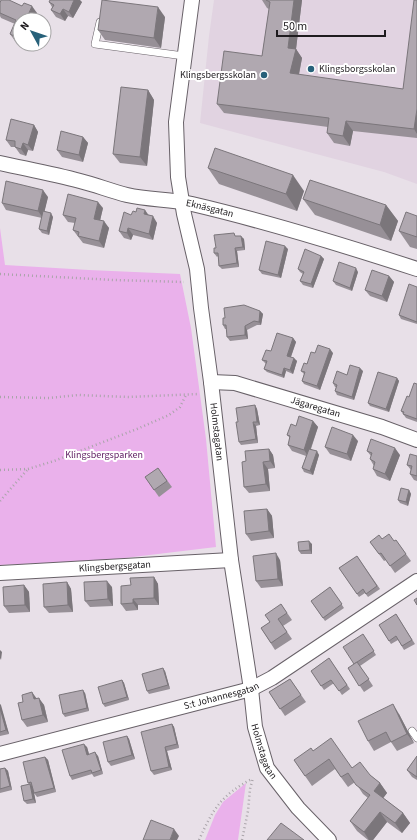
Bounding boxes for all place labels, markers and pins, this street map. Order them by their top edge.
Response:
place label: Klingsborgsskolan [319,62,396,76]
marker: Klingsborgsskolan [306,64,316,74]
place label: Klingsbergsskolan [180,68,256,82]
marker: Klingsbergsskolan [259,70,269,80]

